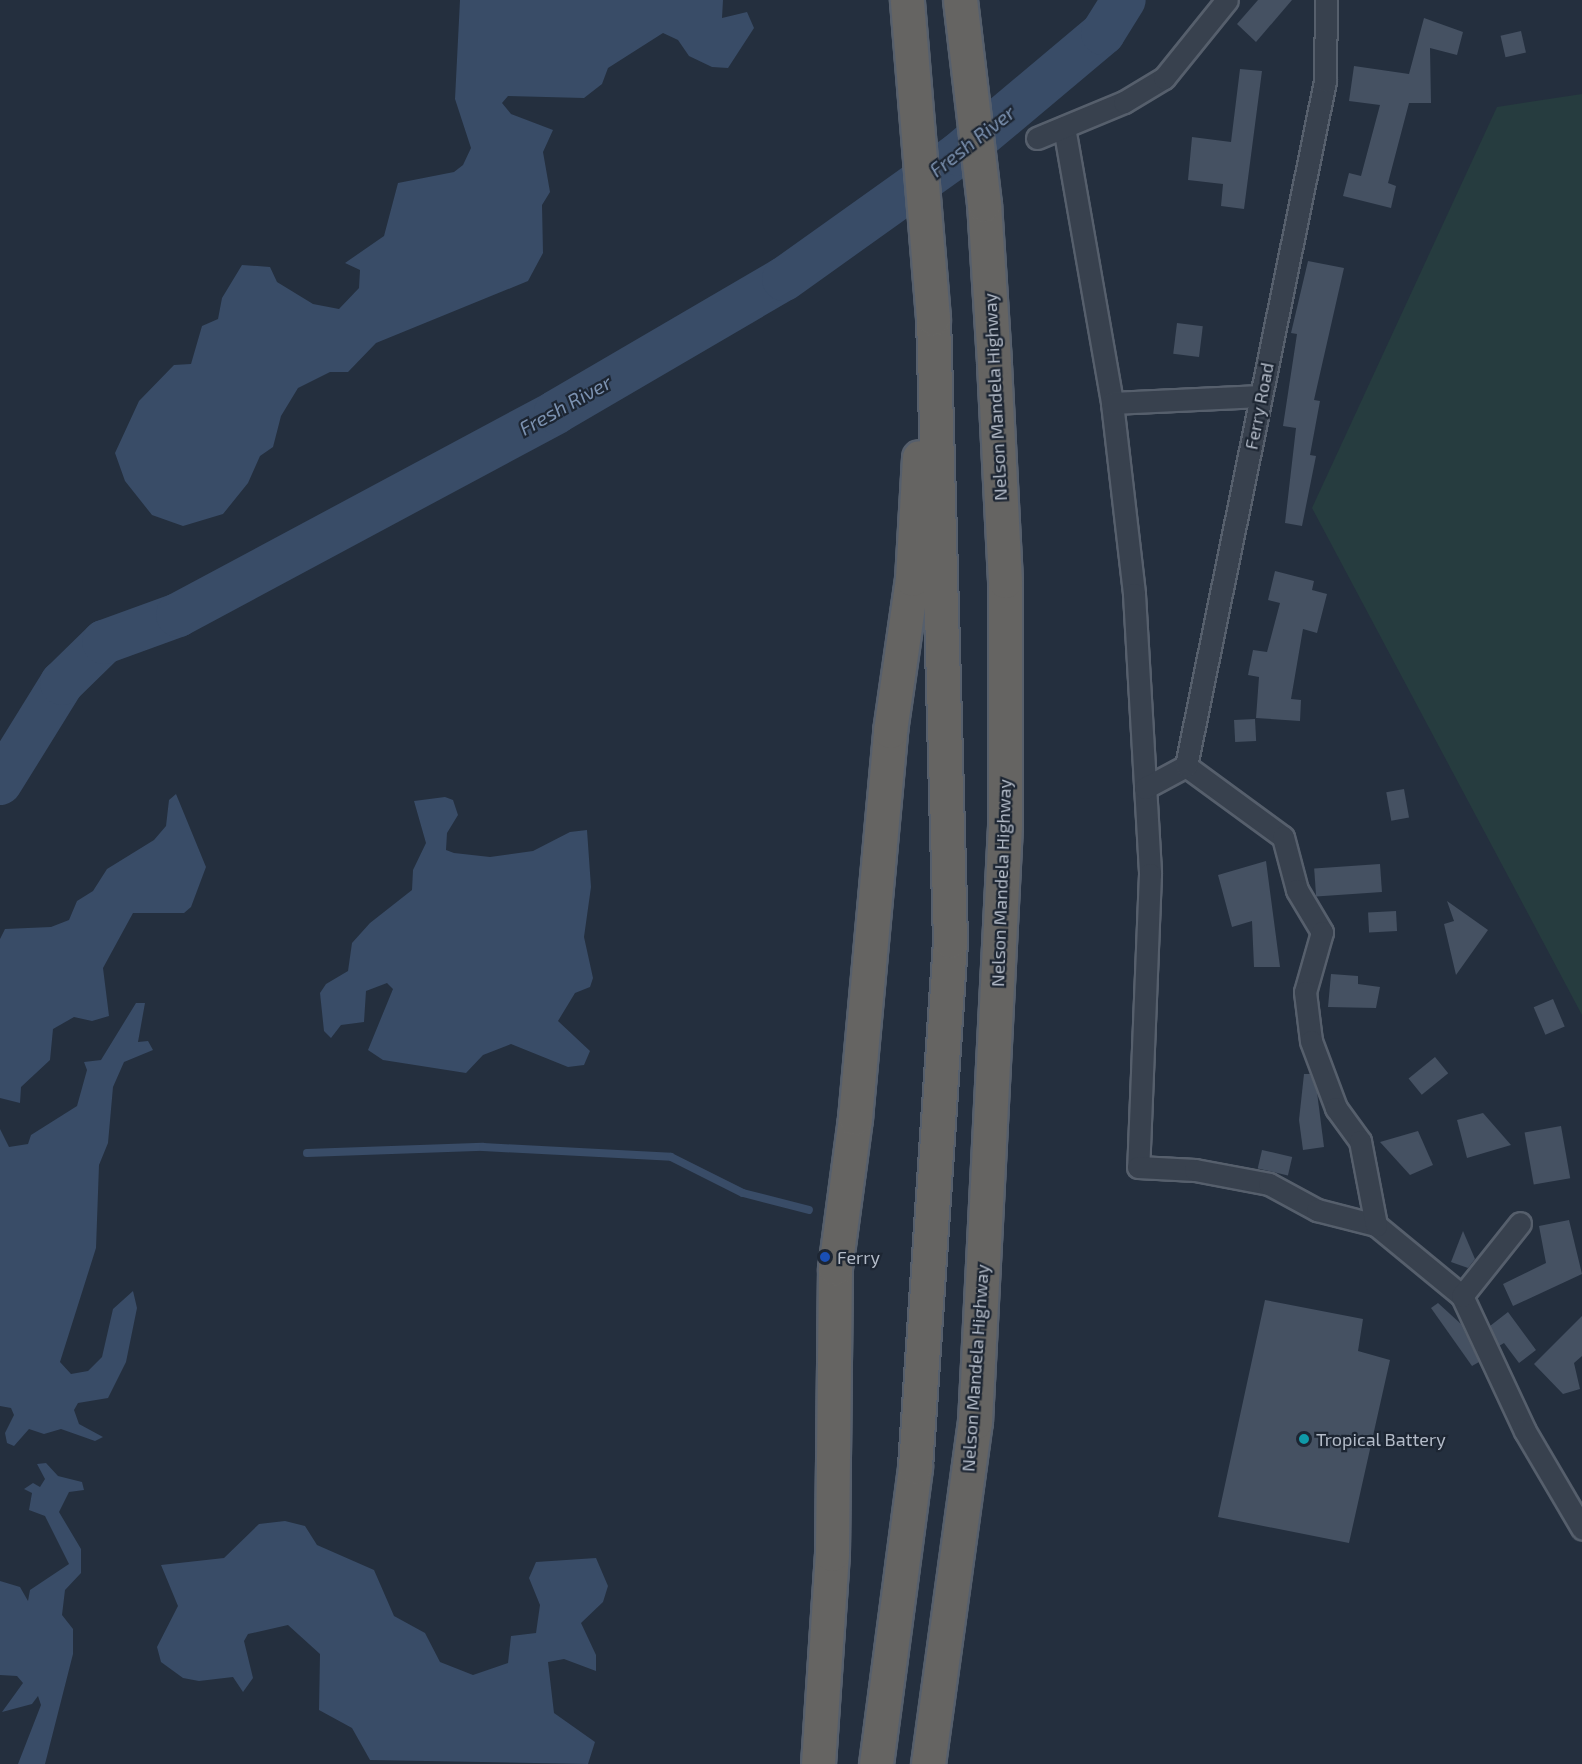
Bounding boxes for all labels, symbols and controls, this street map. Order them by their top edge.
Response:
water label: Fresh River [925,100,1019,182]
street label: Nelson Mandela Highway [979,293,1011,501]
street label: Ferry Road [1240,360,1278,452]
water label: Fresh River [515,370,615,440]
street label: Nelson Mandela Highway [987,779,1015,987]
place label: Ferry [837,1246,880,1268]
marker: Ferry [818,1250,832,1264]
street label: Nelson Mandela Highway [957,1263,993,1473]
place label: Tropical Battery [1316,1428,1446,1450]
marker: Tropical Battery [1297,1432,1311,1446]

